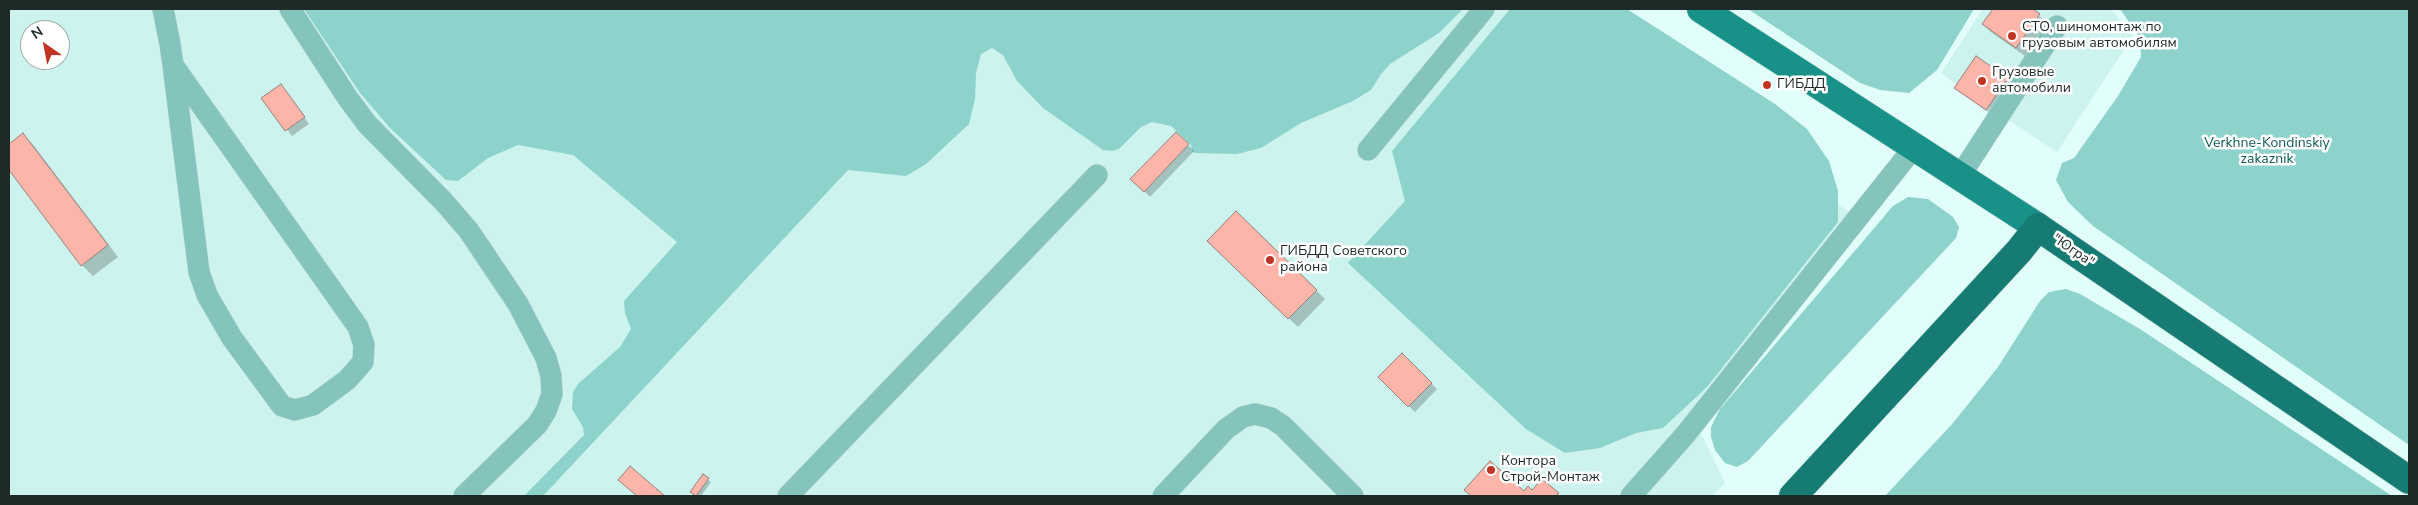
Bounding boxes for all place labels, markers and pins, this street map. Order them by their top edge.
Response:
place label: СТО, шиномонтаж по грузовым автомобилям [2022,20,2177,52]
marker: СТО, шиномонтаж по грузовым автомобилям [2006,30,2018,42]
place label: Грузовые автомобили [1992,65,2071,98]
marker: Грузовые автомобили [1976,75,1988,87]
place label: ГИБДД [1777,77,1826,93]
marker: ГИБДД [1761,79,1773,91]
place label: ГИБДД Советского района [1280,244,1407,276]
marker: ГИБДД Советского района [1264,254,1276,266]
place label: Контора Строй-Монтаж [1501,454,1600,487]
marker: Контора Строй-Монтаж [1485,464,1497,476]

